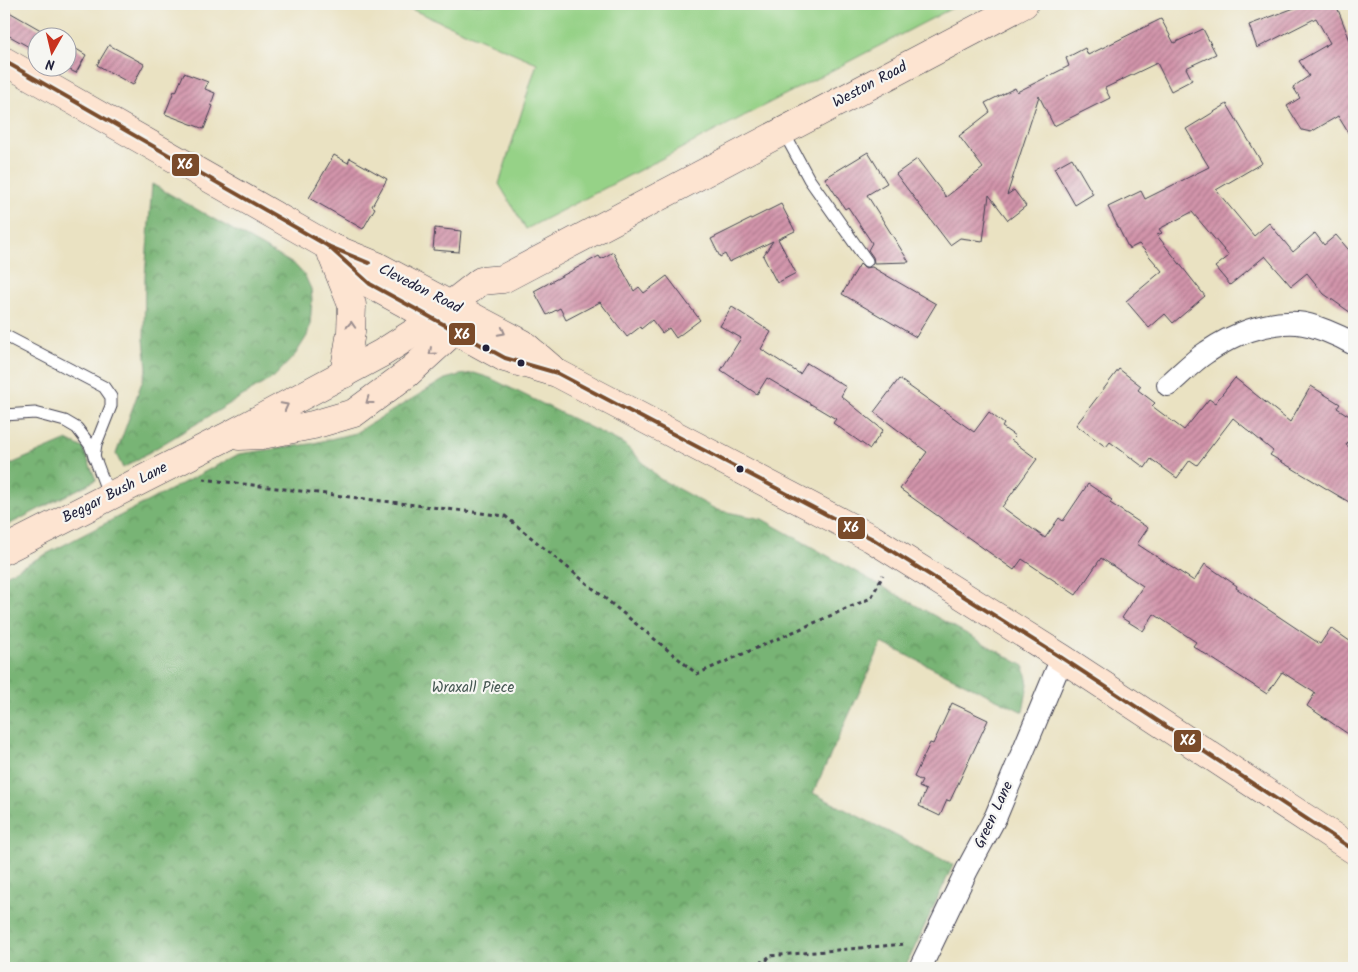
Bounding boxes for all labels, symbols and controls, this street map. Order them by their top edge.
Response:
north arrow [28,28,78,78]
text: N [44,52,56,75]
street label: Weston Road [828,55,912,115]
line badge: X6 [171,153,200,177]
text: X6 [176,154,193,176]
street label: Clevedon Road [374,258,466,321]
one-way arrow [346,321,357,329]
line badge: X6 [448,322,476,346]
text: X6 [453,324,470,346]
one-way arrow [497,325,506,335]
unlabelled marker [481,343,491,353]
one-way arrow [429,346,438,355]
unlabelled marker [516,358,526,368]
one-way arrow [366,396,375,404]
one-way arrow [279,402,288,412]
street label: Beggar Bush Lane [58,456,172,530]
unlabelled marker [735,464,745,474]
line badge: X6 [837,516,866,540]
text: X6 [842,517,859,539]
park label: Wraxall Piece [432,676,514,700]
line badge: X6 [1173,729,1202,753]
text: X6 [1179,730,1196,752]
street label: Green Lane [968,777,1020,853]

